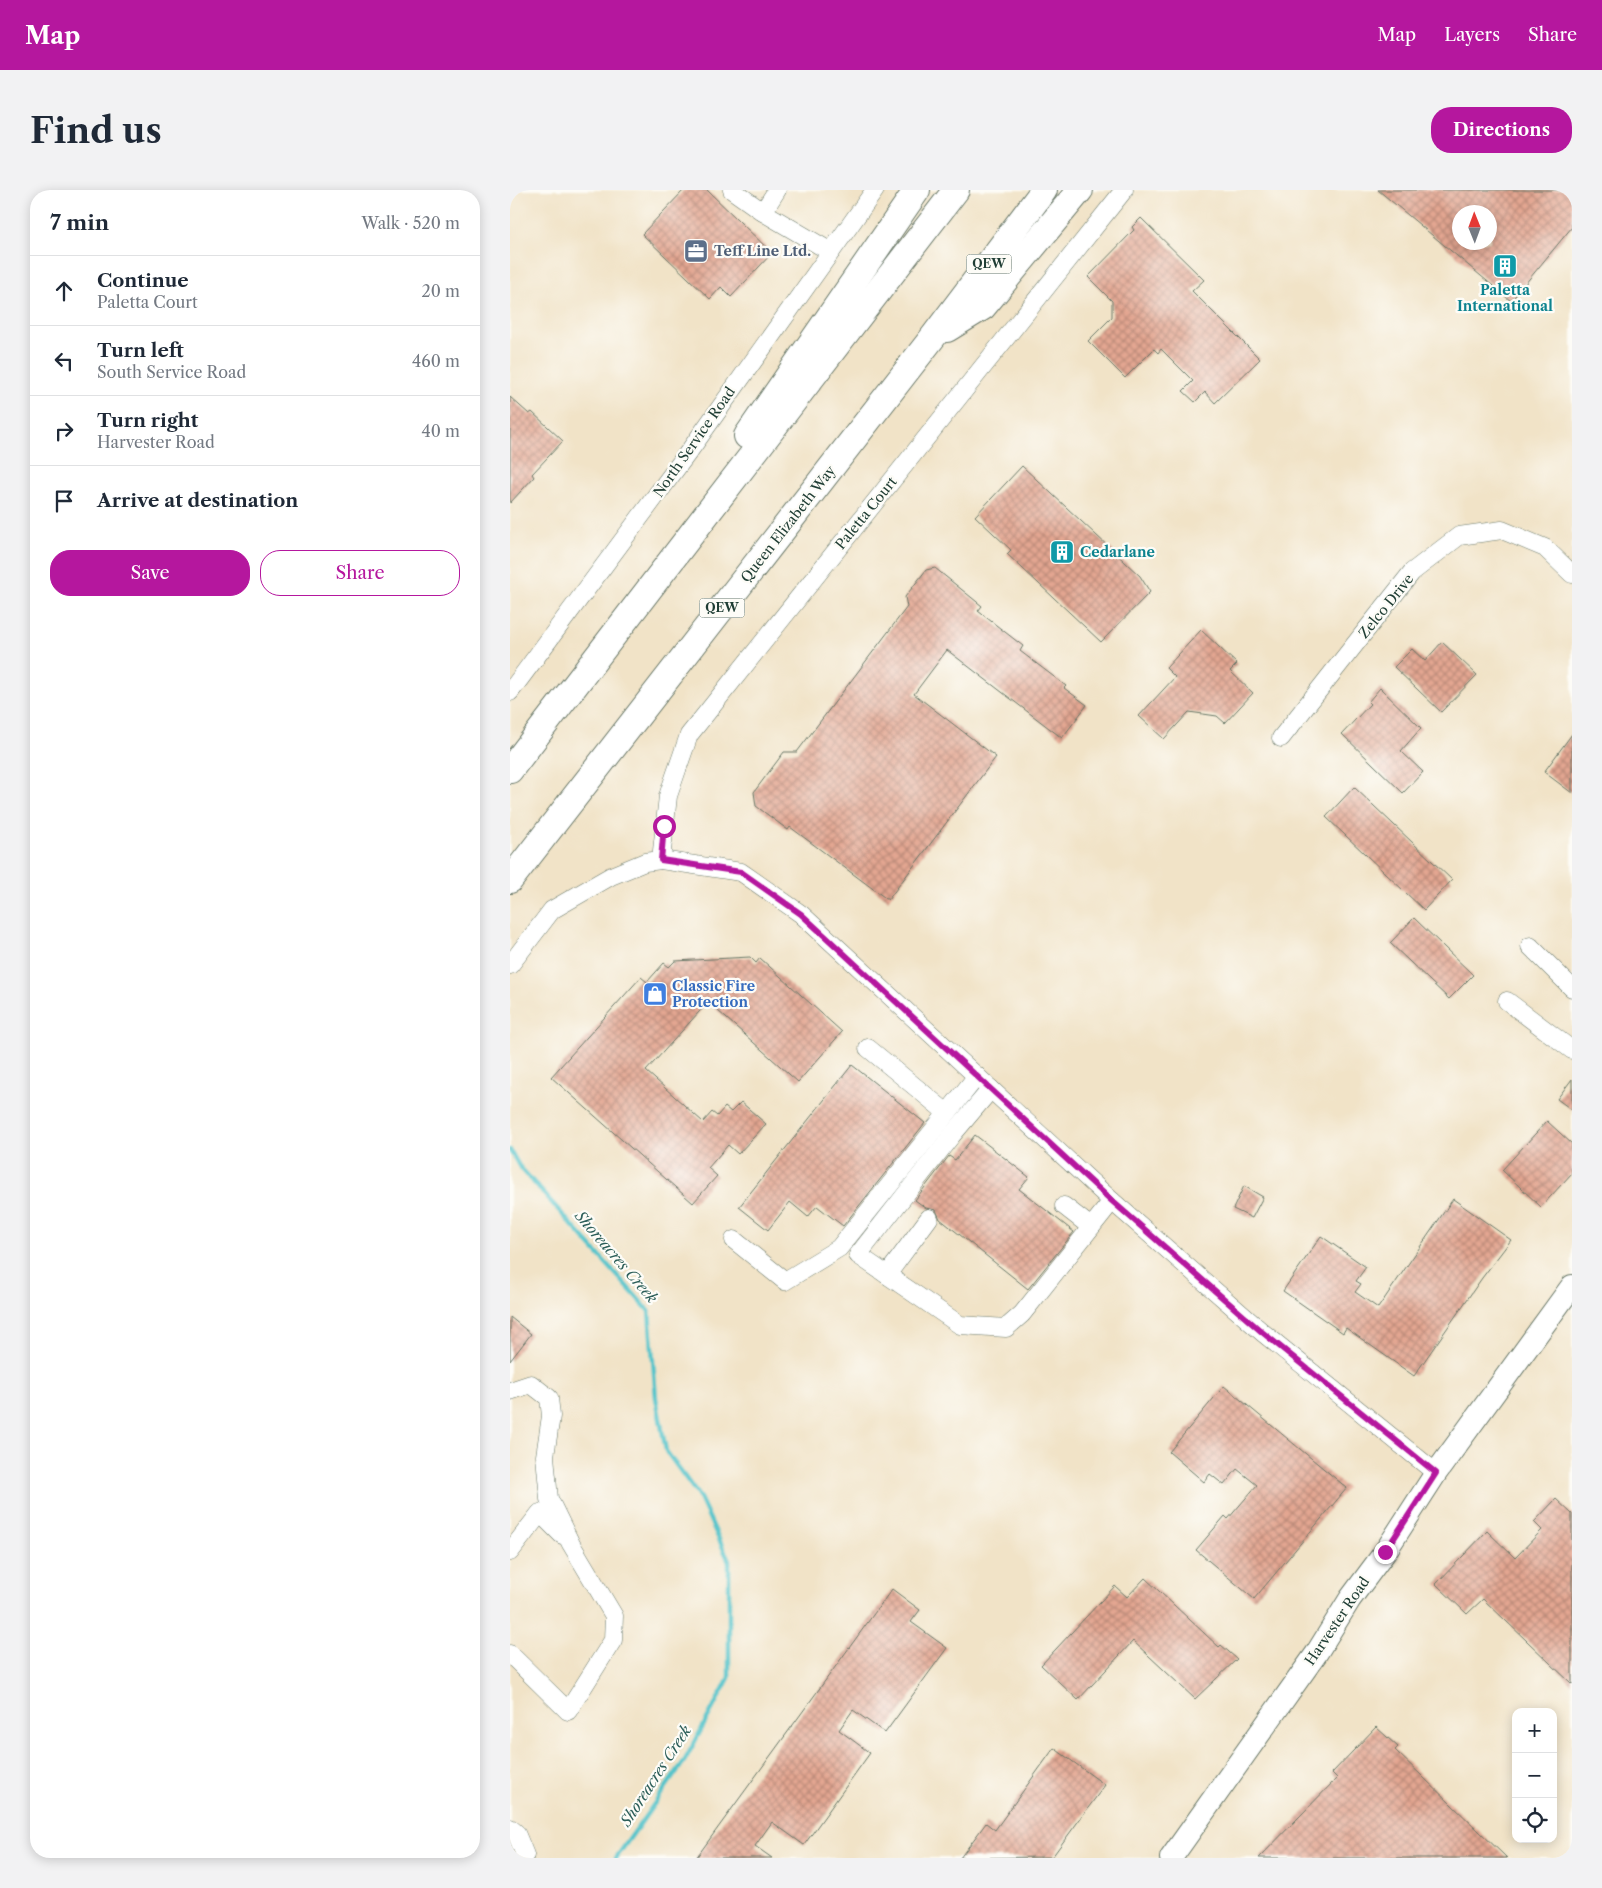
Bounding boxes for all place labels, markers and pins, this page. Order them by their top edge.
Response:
office icon: Teff Line Ltd. [683,238,709,264]
place label: Teff Line Ltd. [714,242,811,260]
building icon: Paletta International [1492,253,1518,279]
place label: Paletta International [1457,281,1553,315]
building icon: Cedarlane [1049,539,1075,565]
place label: Cedarlane [1080,543,1155,561]
place label: Classic Fire Protection [672,977,755,1011]
shop icon: Classic Fire Protection [642,981,668,1007]

